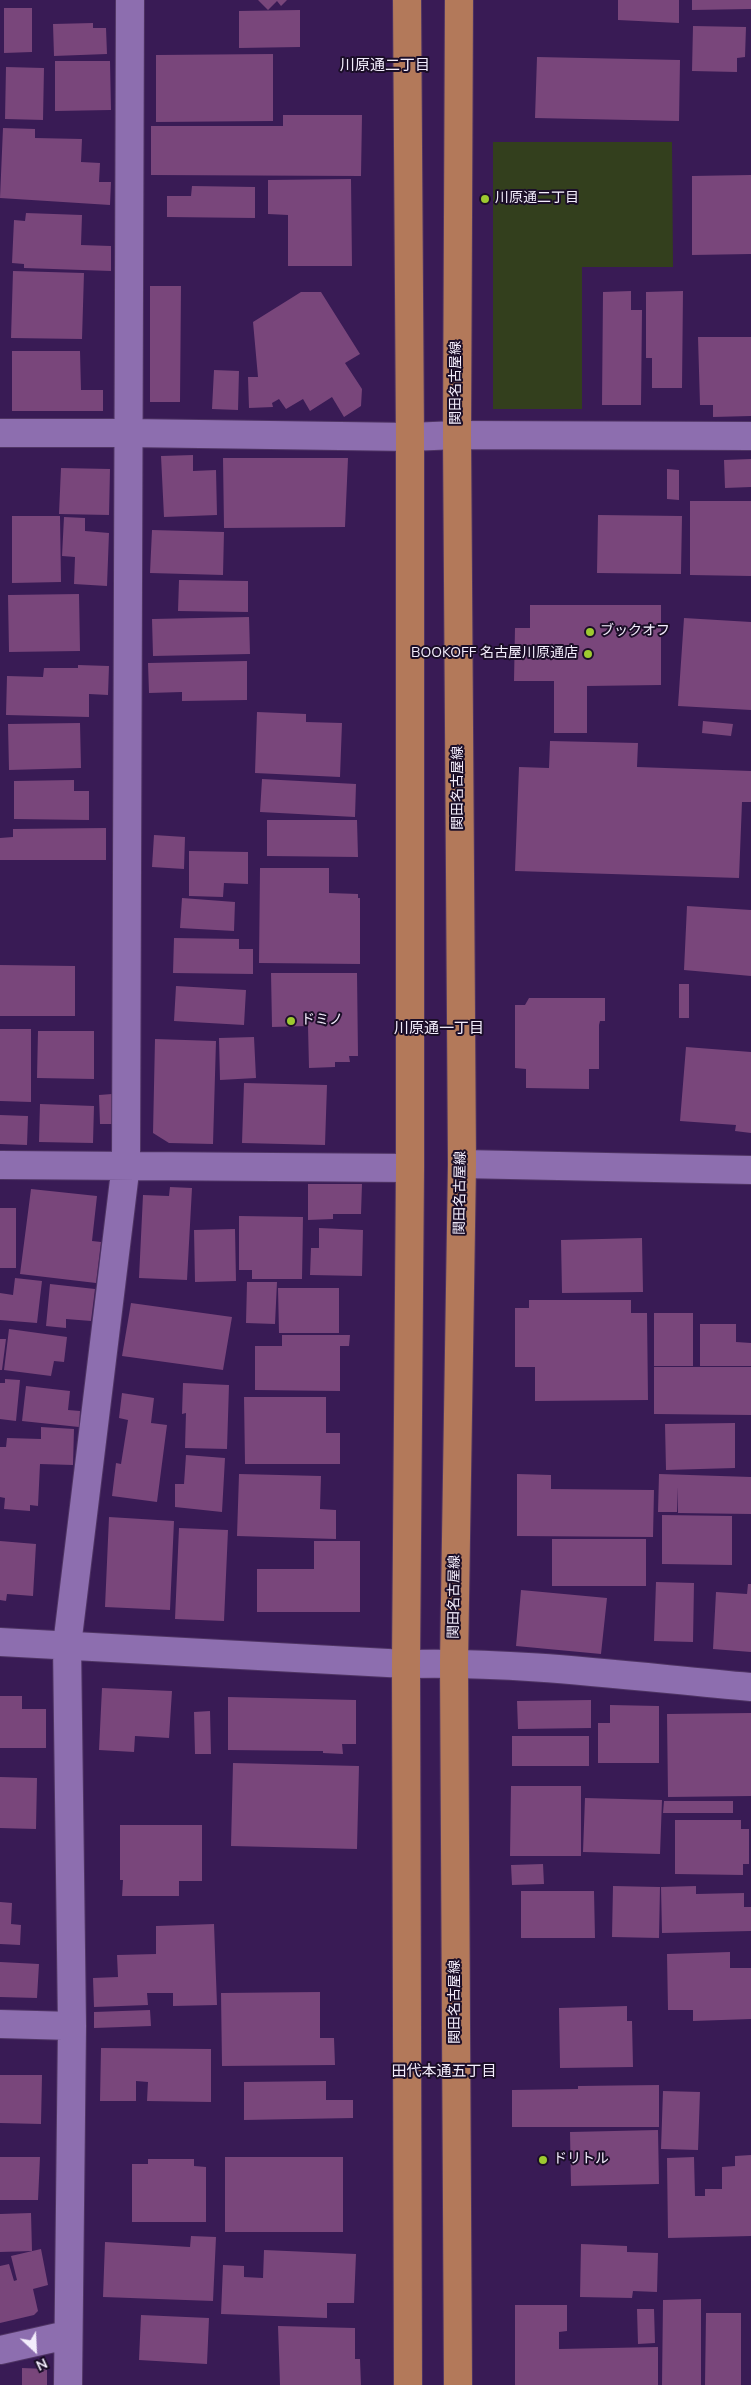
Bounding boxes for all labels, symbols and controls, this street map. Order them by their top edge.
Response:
district label: 川原通二丁目 [340,57,430,75]
place label: 川原通二丁目 [495,191,579,207]
marker: 川原通二丁目 [479,193,491,205]
street label: 関田名古屋線 [449,341,465,425]
place label: ブックオフ [600,624,670,640]
marker: ブックオフ [584,626,596,638]
place label: BOOKOFF 名古屋川原通店 [411,646,578,662]
marker: BOOKOFF 名古屋川原通店 [582,648,594,660]
street label: 関田名古屋線 [451,746,467,830]
place label: ドミノ [301,1013,343,1029]
marker: ドミノ [285,1015,297,1027]
district label: 川原通一丁目 [394,1020,484,1038]
street label: 関田名古屋線 [452,1151,470,1235]
street label: 関田名古屋線 [446,1555,464,1639]
street label: 関田名古屋線 [448,1960,464,2044]
district label: 田代本通五丁目 [392,2063,496,2081]
place label: ドリトル [553,2152,609,2168]
marker: ドリトル [537,2154,549,2166]
north arrow [10,2325,60,2375]
text: N [33,2353,50,2375]

